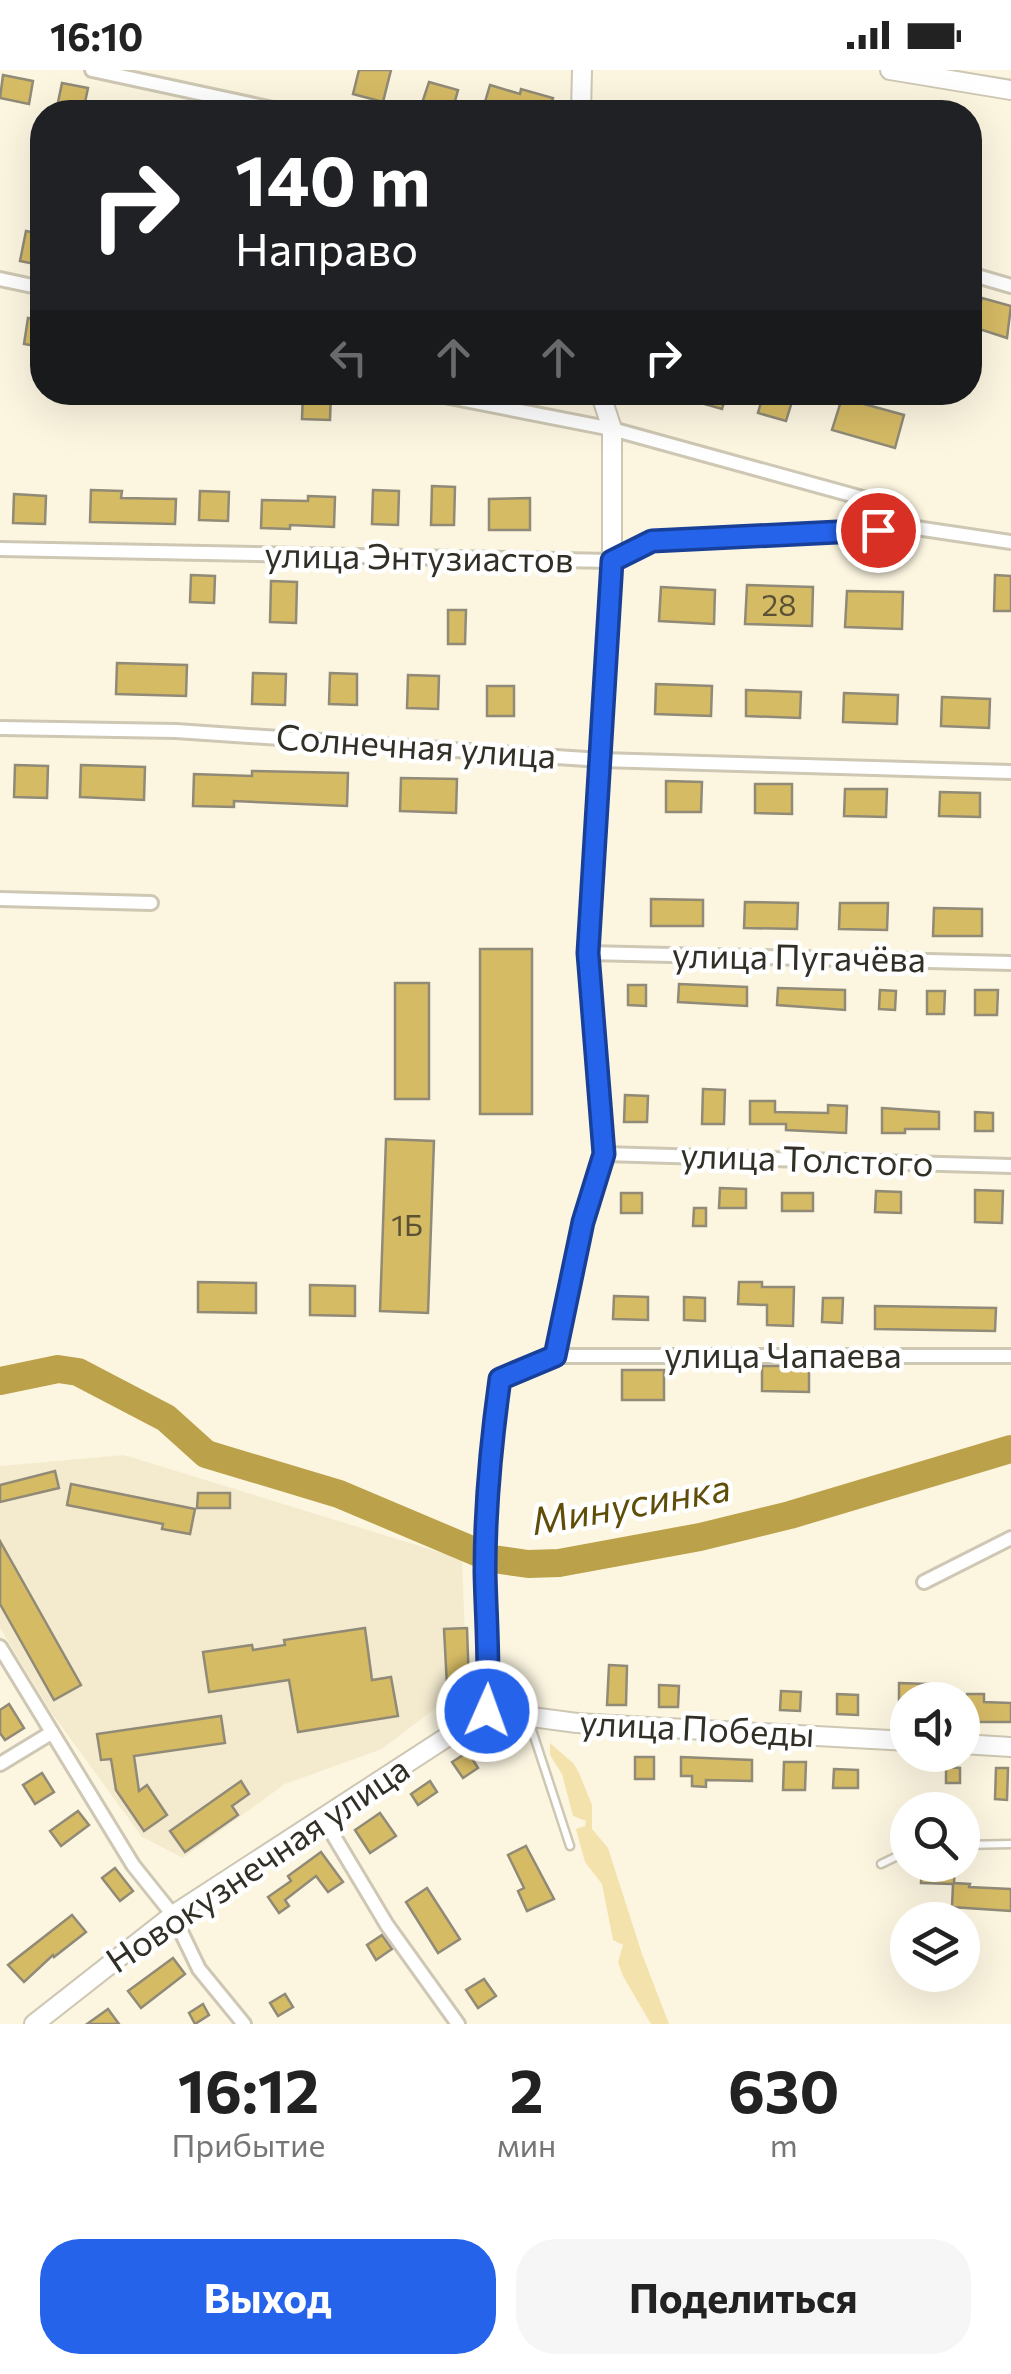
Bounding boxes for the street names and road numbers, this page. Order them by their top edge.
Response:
street label: улица Энтузиастов [264,531,574,580]
street label: Солнечная улица [275,713,558,776]
street label: улица Пугачёва [672,932,926,979]
street label: улица Толстого [680,1132,935,1183]
street label: улица Чапаева [664,1332,902,1375]
street label: улица Победы [579,1699,816,1754]
street label: Новокузнечная улица [97,1745,416,1980]

